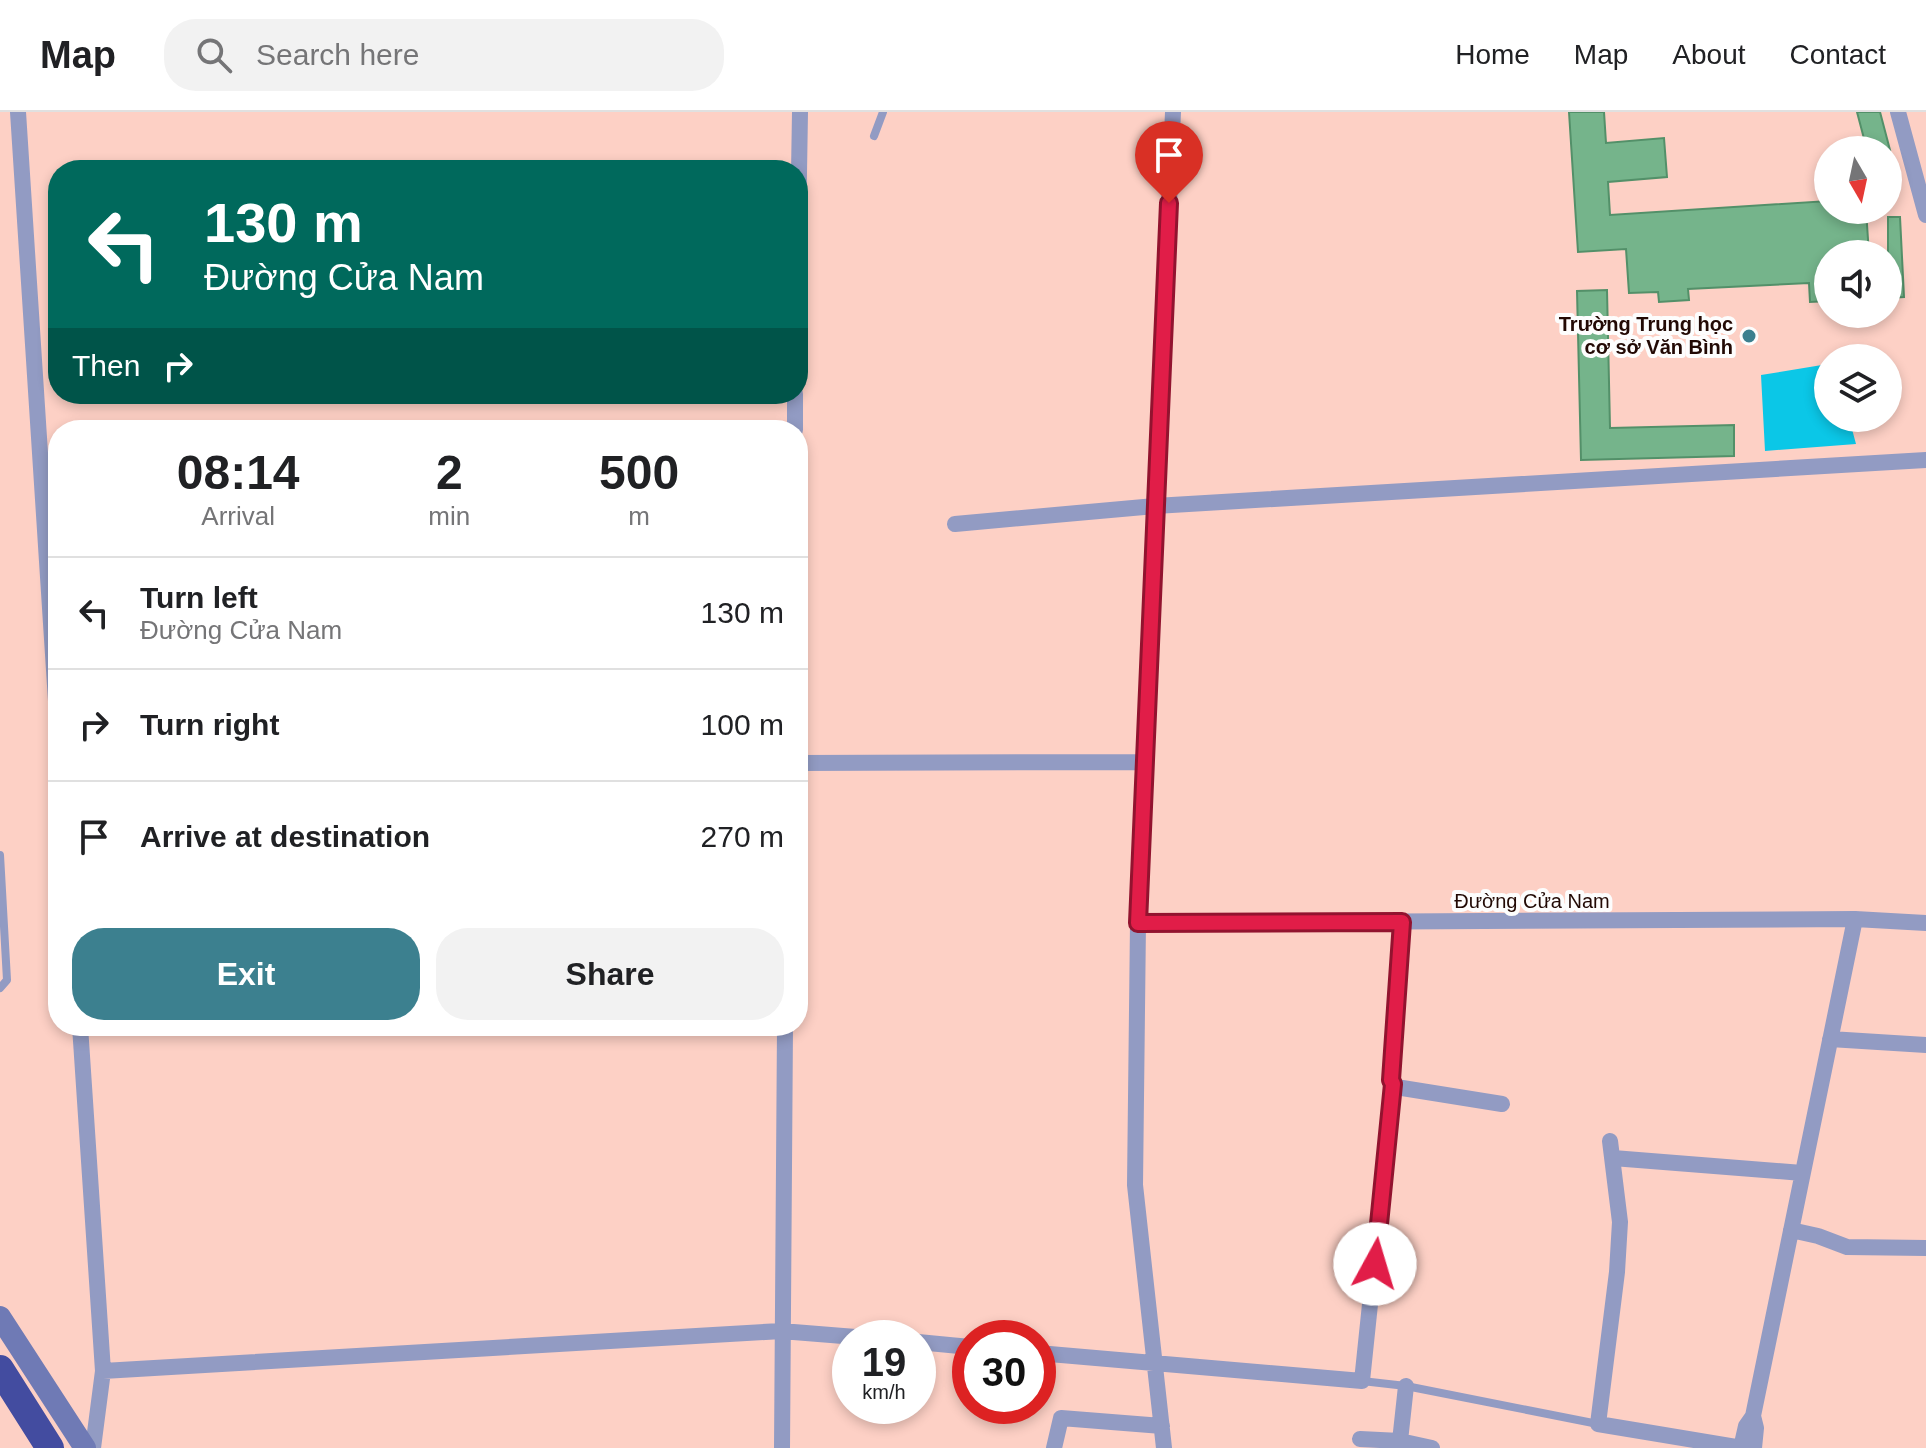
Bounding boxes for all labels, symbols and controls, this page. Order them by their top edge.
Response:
search box [164,19,724,91]
icon: search [192,33,236,77]
text: Map [40,34,116,76]
text: Search here [256,38,419,71]
text: Home [1455,39,1530,70]
text: Map [1574,39,1628,70]
text: About [1672,39,1746,70]
text: Contact [1790,39,1886,70]
pin [1135,121,1203,203]
icon: arrive [1147,133,1191,177]
north arrow [1814,136,1902,224]
map controls [1814,136,1902,432]
text: 130 m [204,191,363,254]
icon: left [72,192,176,296]
button: sound [1814,240,1902,328]
text: Đường Cửa Nam [204,257,484,298]
place label: Trường Trung học cơ sở Văn Bình [1559,313,1733,358]
marker: Trường Trung học cơ sở Văn Bình [1740,327,1758,345]
icon: right [156,344,200,388]
button: layers [1814,344,1902,432]
text: Then [72,349,140,382]
text: 08:14 [177,446,300,499]
text: 2 [436,446,463,499]
text: 500 [599,446,679,499]
text: Arrival [201,501,275,531]
text: min [428,501,470,531]
text: m [628,501,650,531]
text: Turn left [140,581,258,614]
icon: left [72,591,116,635]
text: 130 m [701,596,784,629]
text: Đường Cửa Nam [140,615,342,645]
icon: right [72,703,116,747]
text: Turn right [140,708,279,741]
text: 100 m [701,708,784,741]
icon: arrive [72,815,116,859]
text: Arrive at destination [140,820,430,853]
text: 270 m [701,820,784,853]
street label: Đường Cửa Nam [1454,890,1610,912]
button: Exit [72,928,420,1020]
button: Share [436,928,784,1020]
position arrow [1333,1222,1417,1306]
speed limit sign: 30 [952,1320,1056,1424]
text: 19 [862,1340,906,1384]
text: km/h [862,1381,906,1403]

